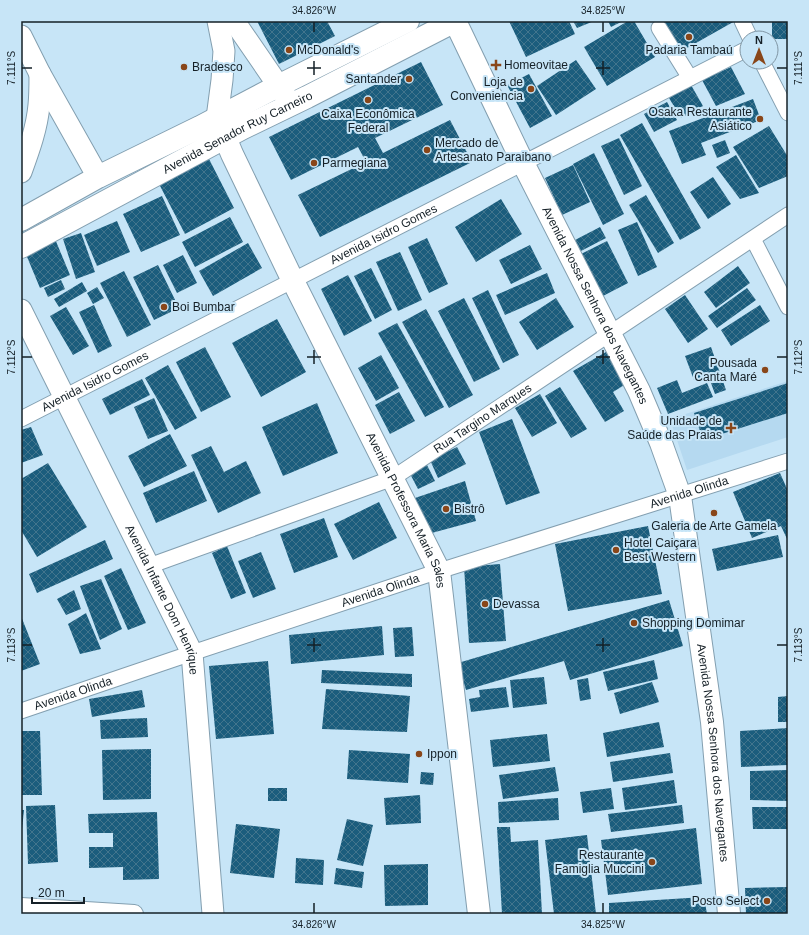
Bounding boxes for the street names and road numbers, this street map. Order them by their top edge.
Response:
street label: Avenida Senador Ruy Carneiro [160,88,315,177]
street label: Avenida Isidro Gomes [328,201,439,267]
street label: Avenida Nossa Senhora dos Navegantes [539,204,651,406]
street label: Avenida Isidro Gomes [39,348,151,414]
street label: Rua Targino Marques [431,381,534,456]
street label: Avenida Professora Maria Sales [363,430,448,589]
street label: Avenida Olinda [648,473,730,511]
street label: Avenida Infante Dom Henrique [122,522,201,676]
street label: Avenida Olinda [340,571,421,610]
street label: Avenida Nossa Senhora dos Navegantes [694,643,731,863]
street label: Avenida Olinda [32,674,114,713]

